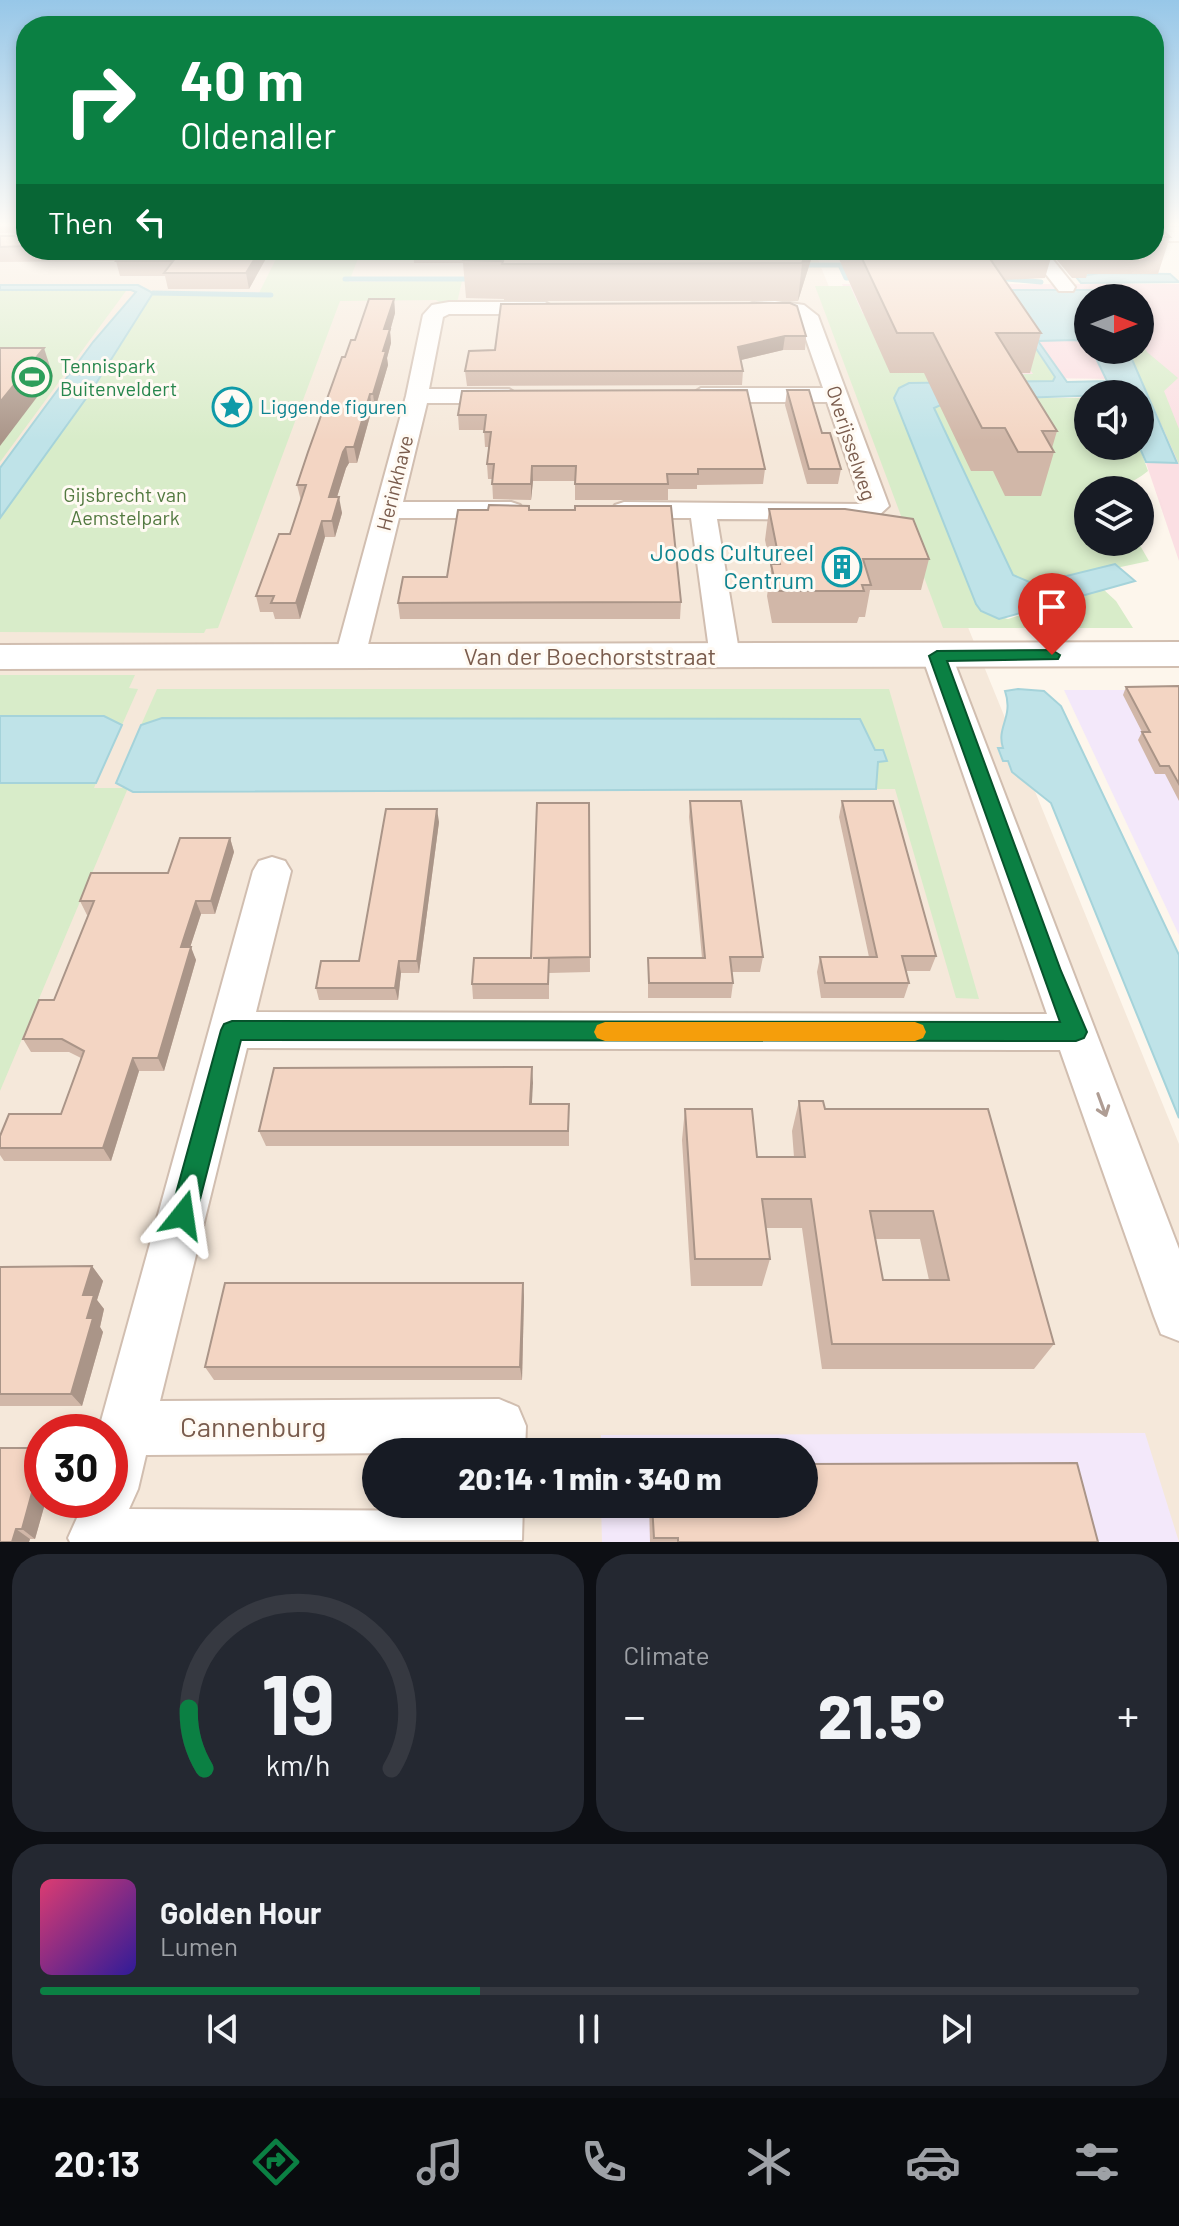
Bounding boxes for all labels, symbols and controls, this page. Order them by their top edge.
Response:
text: 40 m [180,45,304,112]
icon: right [48,48,152,152]
text: Oldenaller [180,113,336,156]
icon: left [129,200,173,244]
text: Then [48,204,113,240]
north arrow [1074,284,1154,364]
map controls [1074,284,1154,556]
place label: Tennispark Buitenveldert [60,353,177,400]
sports icon: Tennispark Buitenveldert [11,356,53,398]
button: sound [1074,380,1154,460]
street label: Overijsselweg [822,382,882,503]
place icon: Liggende figuren [211,386,253,428]
place label: Liggende figuren [260,394,407,418]
street label: Herinkhave [371,433,417,533]
button: layers [1074,476,1154,556]
park label: Gijsbrecht van Aemstelpark [63,482,187,529]
place label: Joods Cultureel Centrum [650,537,814,594]
building icon: Joods Cultureel Centrum [821,546,863,588]
pin [1018,573,1086,655]
icon: arrive [1030,585,1074,629]
street label: Van der Boechorststraat [464,641,716,670]
one-way arrow [1096,1092,1110,1117]
position arrow [141,1173,225,1257]
street label: Cannenburg [180,1409,326,1443]
speed limit sign: 30 [24,1414,128,1518]
text: 20:14 · 1 min · 340 m [459,1460,721,1496]
text: Climate [624,1639,710,1670]
text: 19 [261,1652,335,1752]
text: 21.5° [818,1679,944,1751]
text: − [624,1688,646,1741]
text: + [1117,1688,1139,1741]
text: km/h [265,1747,330,1782]
text: Golden Hour [160,1894,322,1930]
text: Lumen [160,1930,238,1961]
icon: previous [201,2007,245,2051]
icon: pause [567,2007,611,2051]
icon: next [934,2007,978,2051]
icon: directions [248,2134,304,2190]
icon: music [412,2134,468,2190]
icon: phone [576,2134,632,2190]
icon: climate [741,2134,797,2190]
icon: car [905,2134,961,2190]
icon: filters [1069,2134,1125,2190]
text: 20:13 [54,2141,140,2184]

